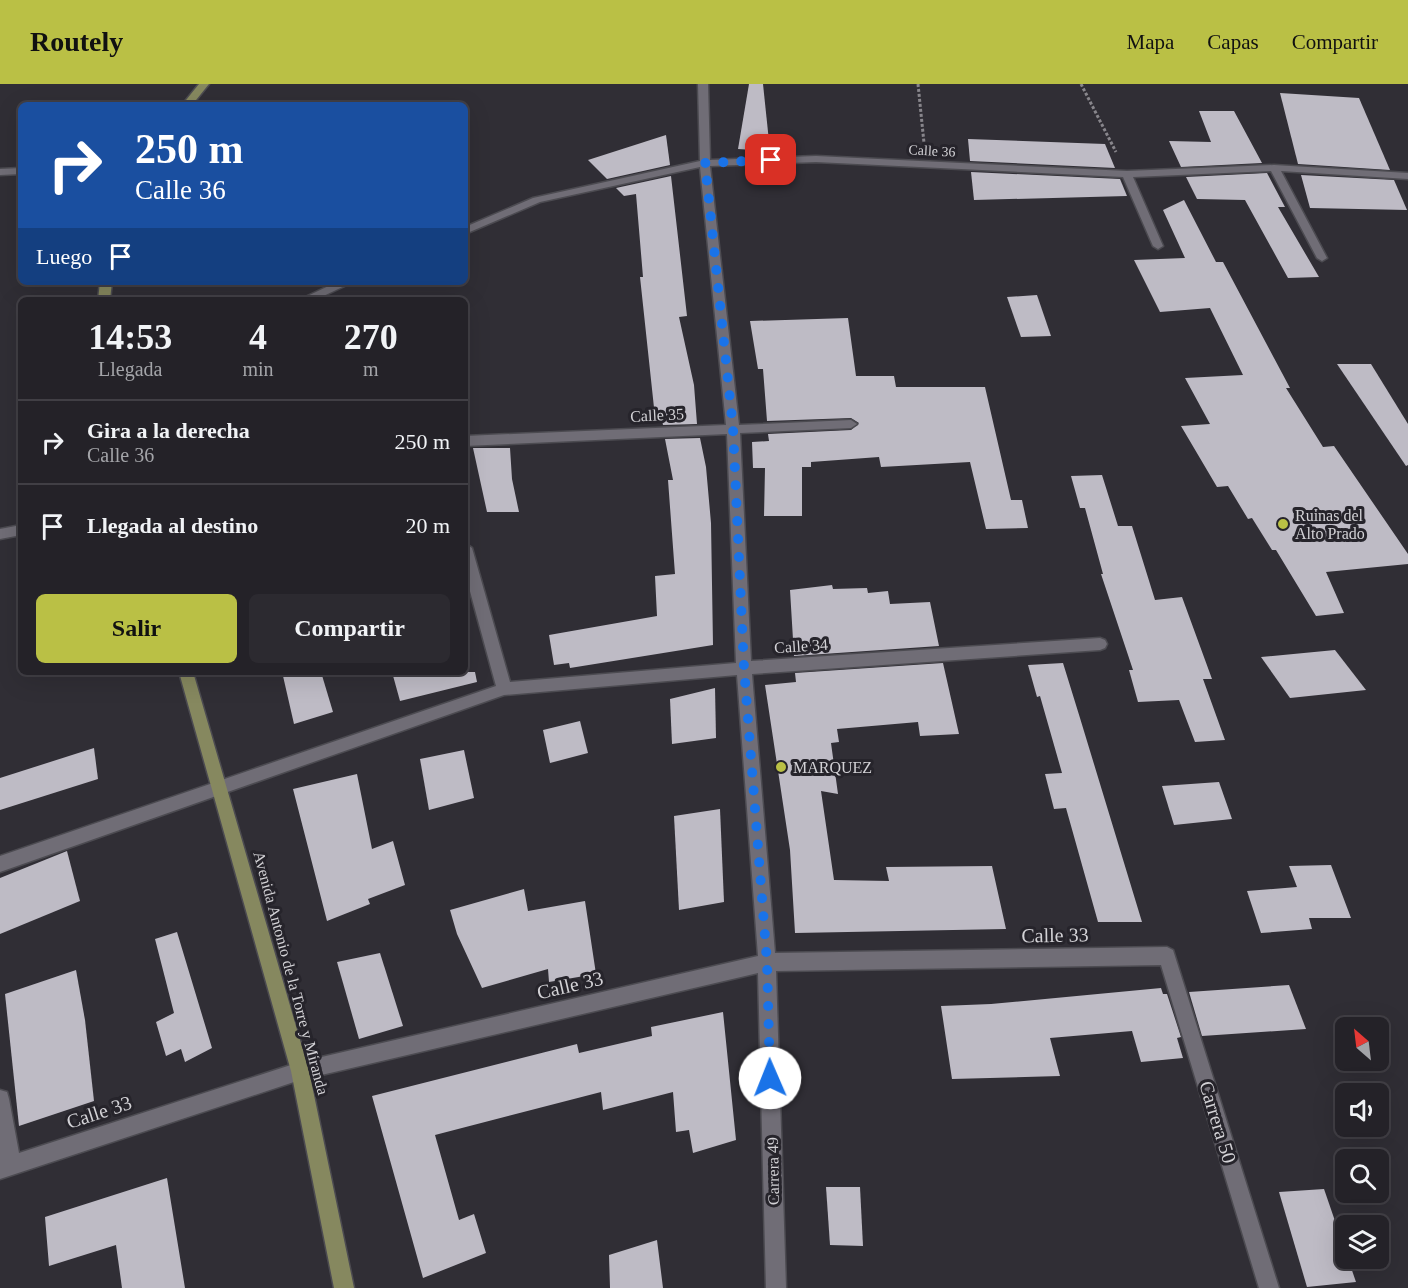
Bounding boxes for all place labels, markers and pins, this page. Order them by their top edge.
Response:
pin [745,134,796,185]
place label: Ruinas del Alto Prado [1295,507,1365,542]
marker: Ruinas del Alto Prado [1276,517,1290,531]
place label: MARQUEZ [793,759,872,776]
marker: MARQUEZ [774,760,788,774]

